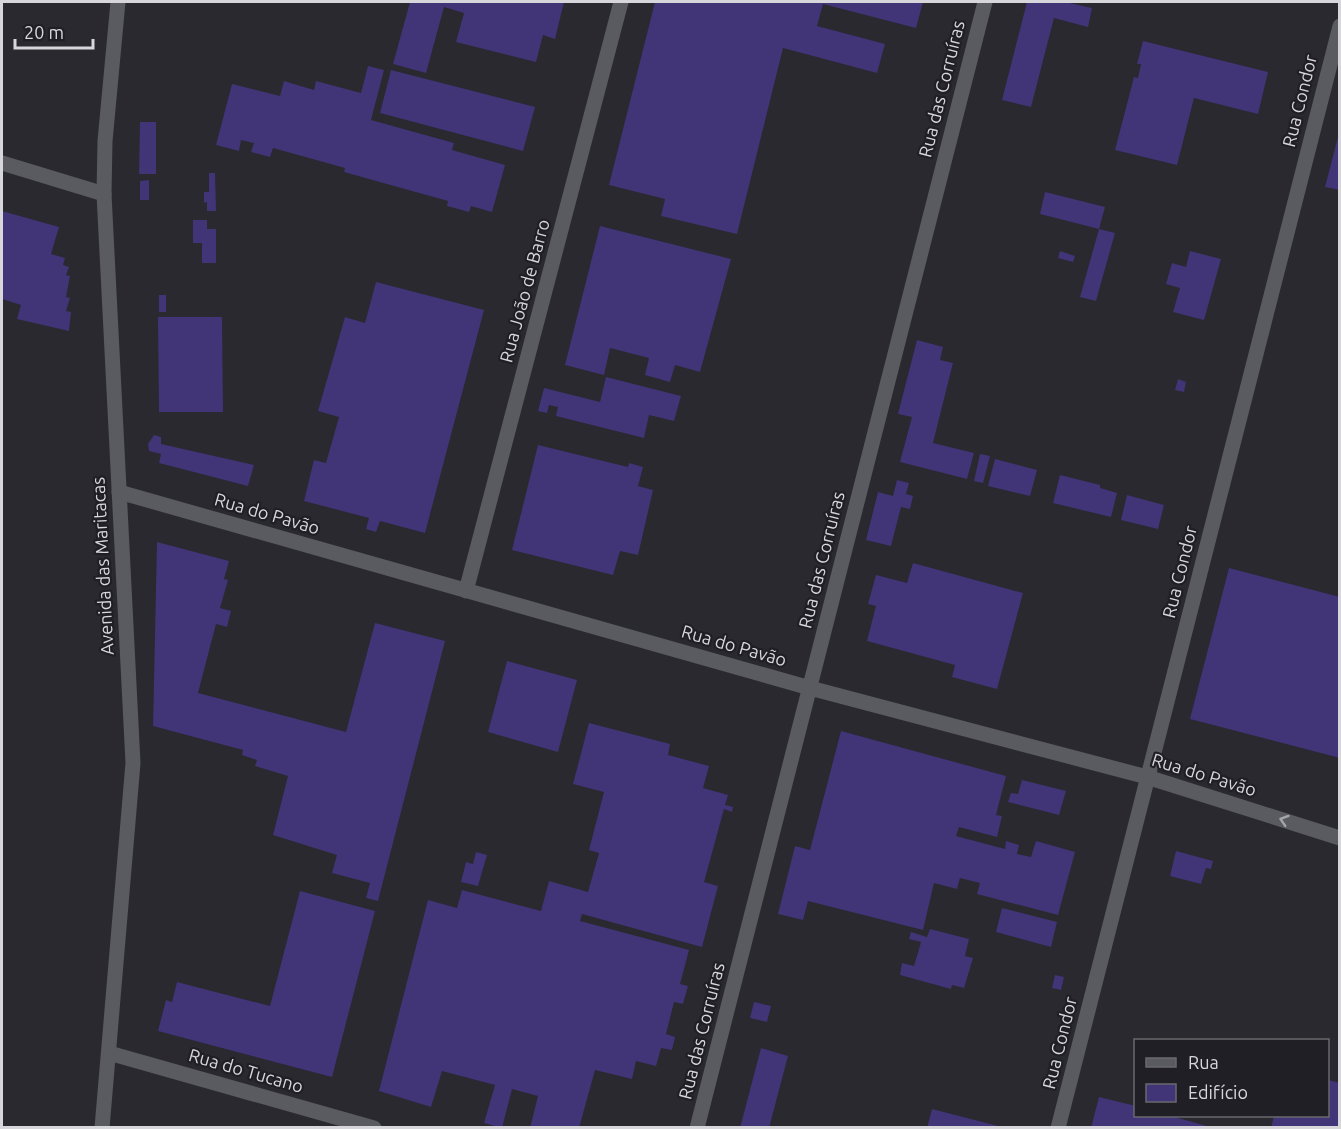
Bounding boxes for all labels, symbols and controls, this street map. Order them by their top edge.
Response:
scale bar [15,12,93,50]
street label: Rua das Corruíras [914,18,968,159]
text: 20 m [24,22,64,42]
street label: Rua Condor [1278,52,1320,149]
street label: Rua João de Barro [495,217,553,365]
street label: Avenida das Maritacas [87,476,117,656]
street label: Rua do Pavão [212,488,322,538]
street label: Rua das Corruíras [794,489,848,630]
street label: Rua Condor [1158,523,1200,620]
street label: Rua do Pavão [679,620,789,670]
street label: Rua do Pavão [1150,749,1259,799]
one-way arrow [1279,815,1290,827]
street label: Rua das Corruíras [674,960,728,1101]
street label: Rua Condor [1038,994,1080,1091]
legend [1134,1039,1329,1117]
street label: Rua do Tucano [187,1044,306,1096]
text: Rua [1188,1052,1219,1072]
text: Edifício [1188,1082,1248,1102]

